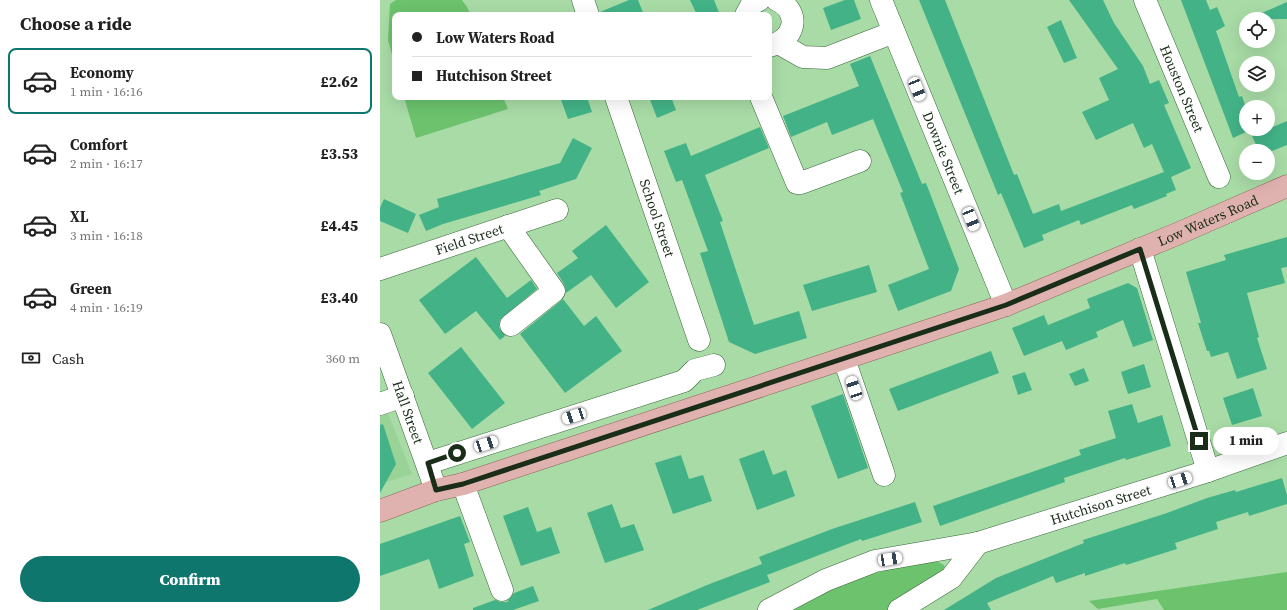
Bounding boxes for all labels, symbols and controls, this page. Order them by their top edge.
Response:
text: Choose a ride [20,11,132,36]
map controls [1239,12,1275,180]
button: locate [1239,12,1275,48]
text: Low Waters Road [436,27,554,48]
street label: Houston Street [1155,42,1209,136]
button: layers [1239,56,1275,92]
text: Economy [70,62,134,83]
icon: car [22,63,58,99]
text: Hutchison Street [436,65,552,86]
text: £2.62 [320,71,358,92]
car [907,76,927,102]
text: 1 min · 16:16 [70,83,143,100]
button: + [1239,100,1275,136]
street label: Downie Street [918,108,970,197]
text: Comfort [70,134,128,155]
icon: car [22,135,58,171]
text: £3.53 [320,143,358,164]
button: − [1239,144,1275,180]
text: 2 min · 16:17 [70,155,143,172]
street label: School Street [635,176,680,260]
street label: Low Waters Road [1154,190,1261,251]
text: XL [70,206,89,227]
car [961,206,981,232]
icon: car [22,207,58,243]
text: £4.45 [320,215,358,236]
street label: Field Street [432,218,506,260]
text: 3 min · 16:18 [70,227,143,244]
text: Green [70,278,112,299]
icon: car [22,279,58,315]
text: £3.40 [320,287,358,308]
text: 4 min · 16:19 [70,299,143,316]
icon: cash [20,347,42,369]
text: Cash [52,348,84,369]
text: 360 m [326,350,360,367]
car [844,375,864,401]
street label: Hall Street [388,378,429,447]
car [561,407,587,425]
callout: 1 min [1213,427,1279,455]
route end [1190,432,1208,450]
text: 1 min [1229,432,1263,449]
car [473,435,499,453]
route start [448,444,466,462]
car [1167,471,1193,489]
street label: Hutchison Street [1048,479,1154,530]
car [877,551,903,567]
button: Confirm [20,556,360,602]

